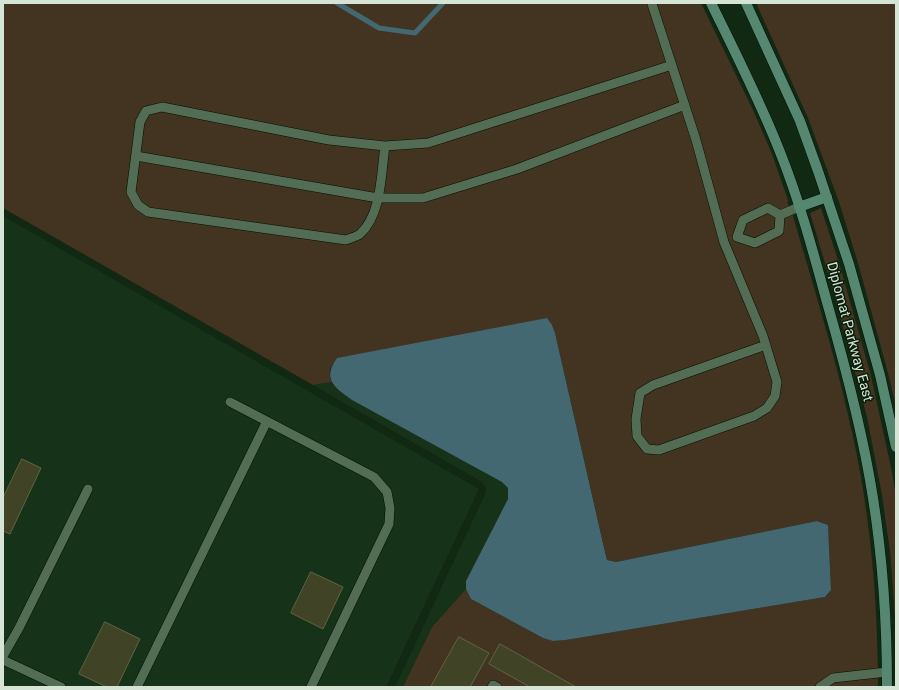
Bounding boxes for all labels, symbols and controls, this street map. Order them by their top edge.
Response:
street label: Diplomat Parkway East [822,261,876,403]

